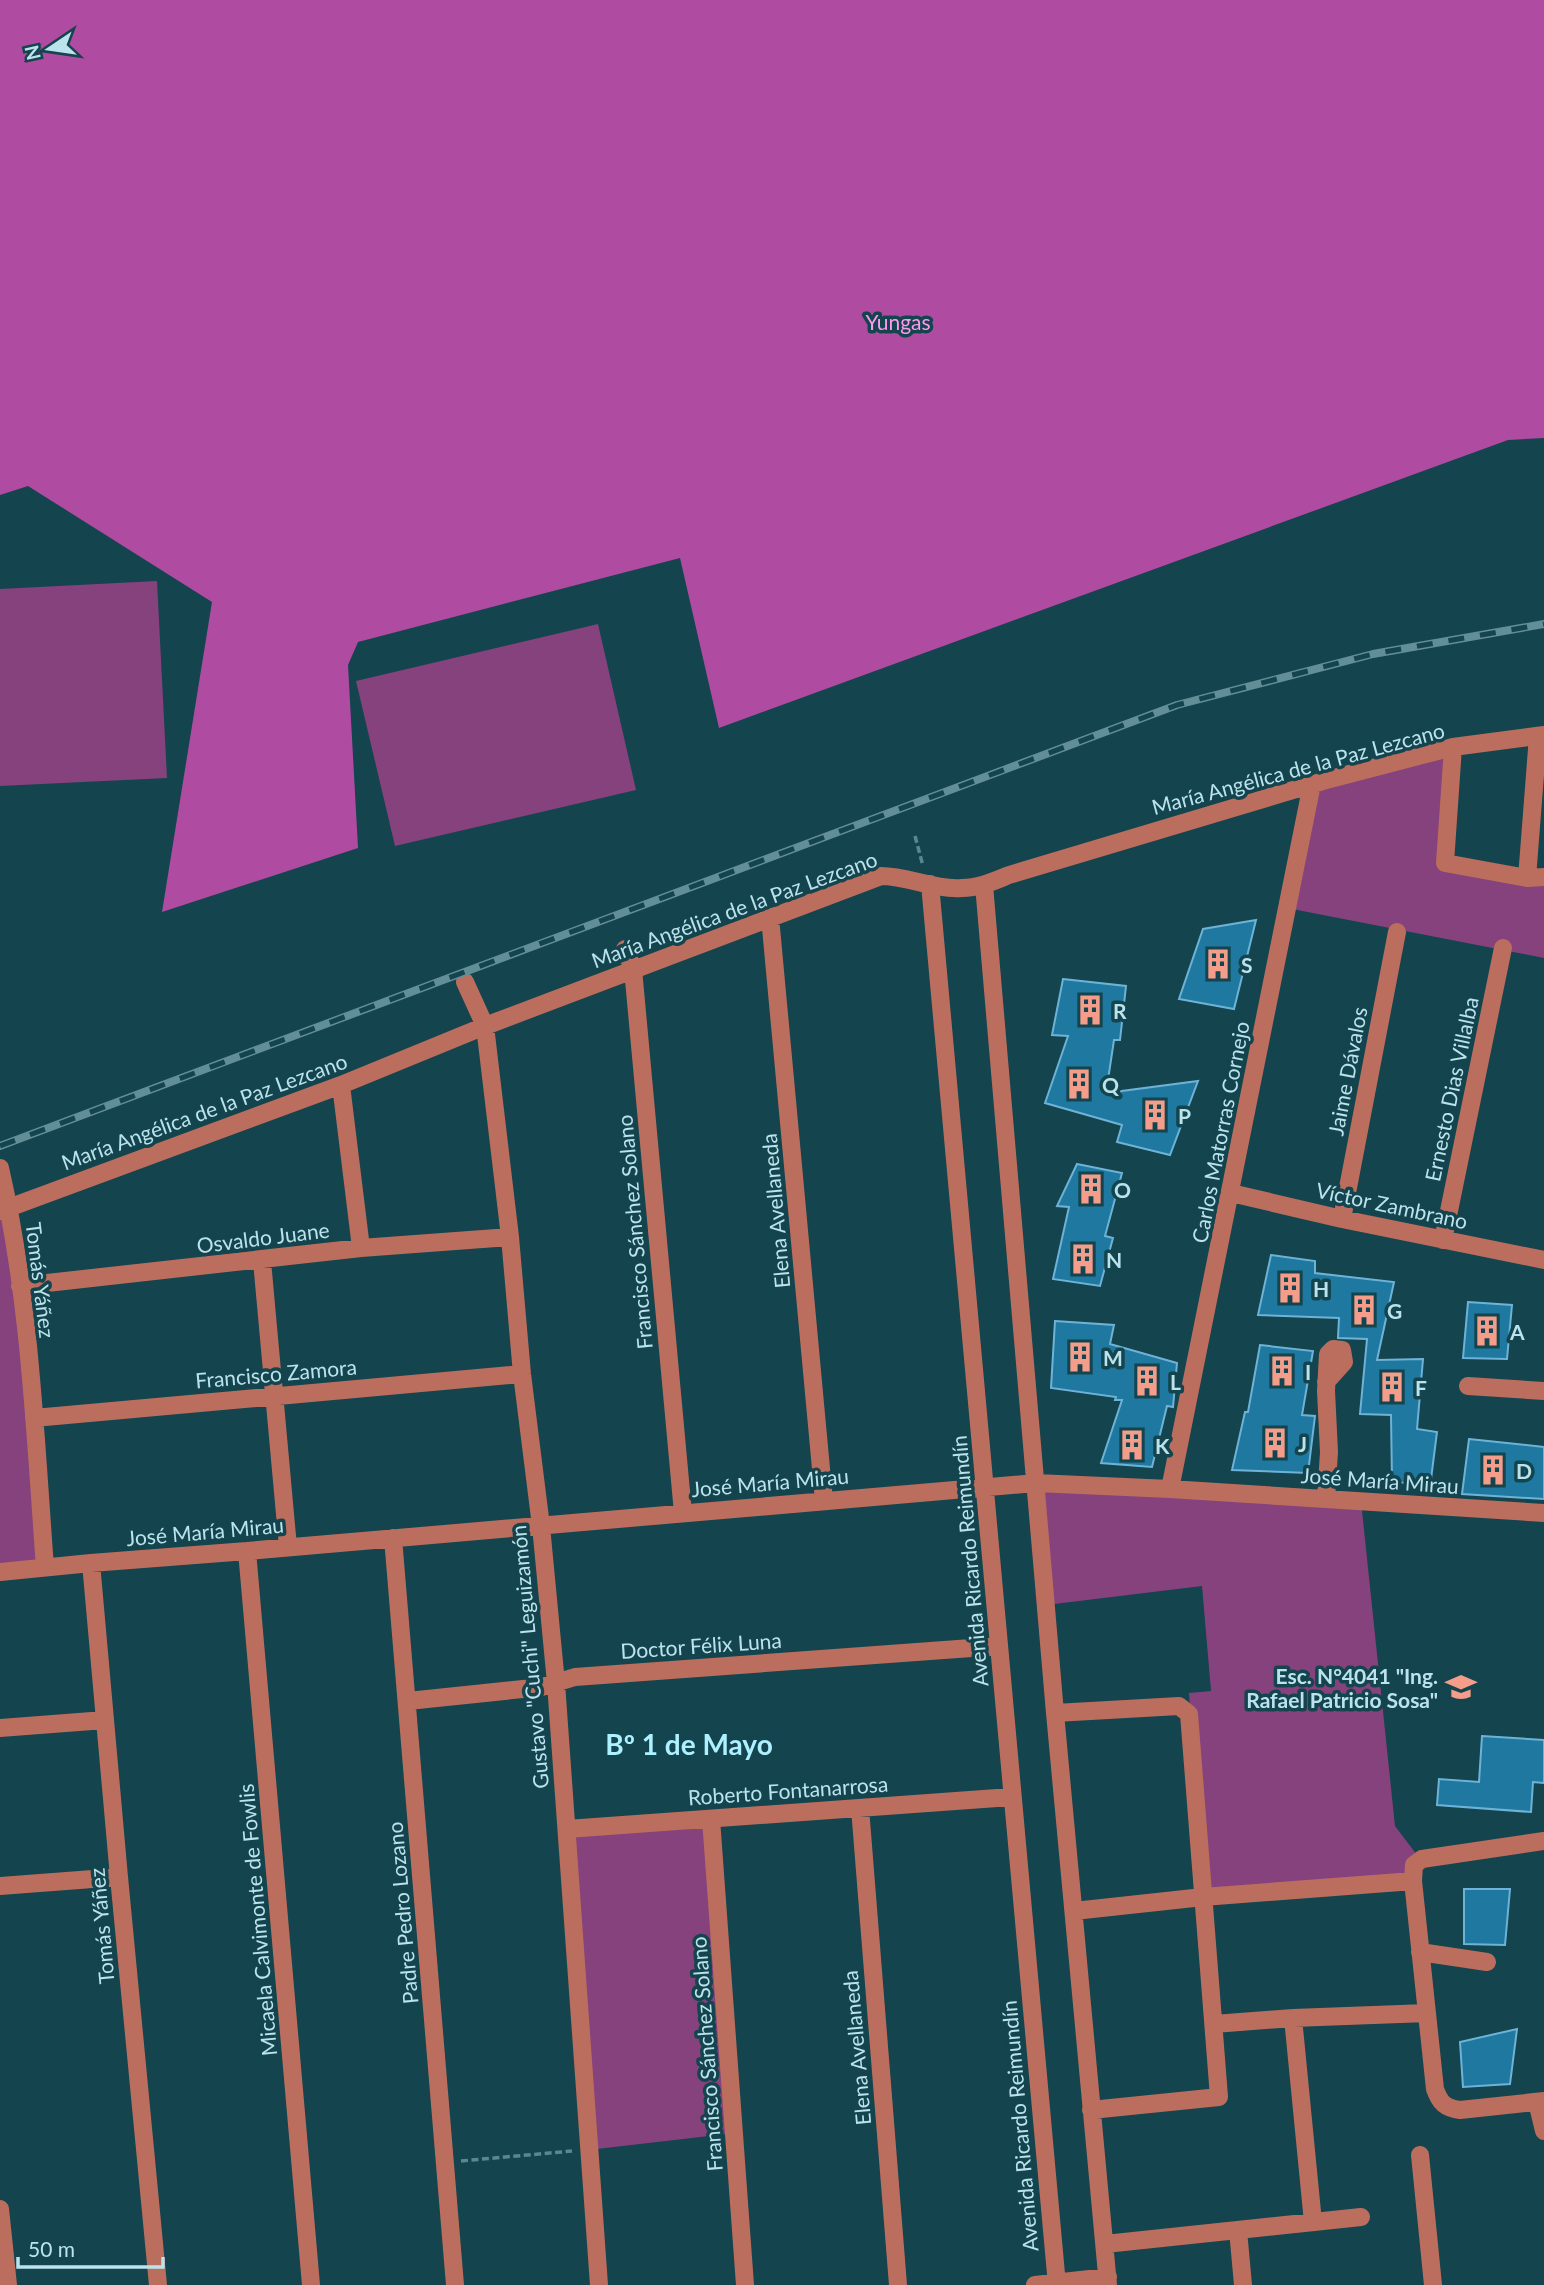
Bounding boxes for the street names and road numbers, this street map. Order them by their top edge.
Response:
street label: María Angélica de la Paz Lezcano [1149,717,1447,819]
street label: María Angélica de la Paz Lezcano [588,846,880,972]
street label: Ernesto Dias Villalba [1419,995,1483,1183]
street label: Jaime Dávalos [1322,1005,1372,1137]
street label: Carlos Matorras Cornejo [1186,1019,1254,1245]
street label: María Angélica de la Paz Lezcano [58,1048,350,1174]
street label: Francisco Sánchez Solano [611,1114,657,1350]
street label: Elena Avellaneda [756,1133,794,1289]
street label: Víctor Zambrano [1314,1177,1470,1233]
street label: Osvaldo Juane [195,1216,331,1258]
street label: Tomás Yáñez [21,1221,61,1339]
street label: Francisco Zamora [194,1353,358,1393]
street label: Avenida Ricardo Reimundín [946,1434,992,1688]
street label: José María Mirau [1300,1462,1460,1498]
street label: José María Mirau [690,1463,850,1501]
street label: José María Mirau [125,1512,285,1550]
street label: Gustavo "Cuchi" Leguizamón [505,1524,553,1790]
street label: Doctor Félix Luna [619,1627,783,1663]
street label: Roberto Fontanarrosa [687,1771,889,1809]
street label: Micaela Calvimonte de Fowlis [233,1783,281,2057]
street label: Padre Pedro Lozano [382,1821,422,2005]
street label: Tomás Yáñez [83,1867,119,1985]
street label: Francisco Sánchez Solano [685,1936,727,2172]
street label: Elena Avellaneda [837,1970,875,2126]
street label: Avenida Ricardo Reimundín [996,1999,1042,2253]

